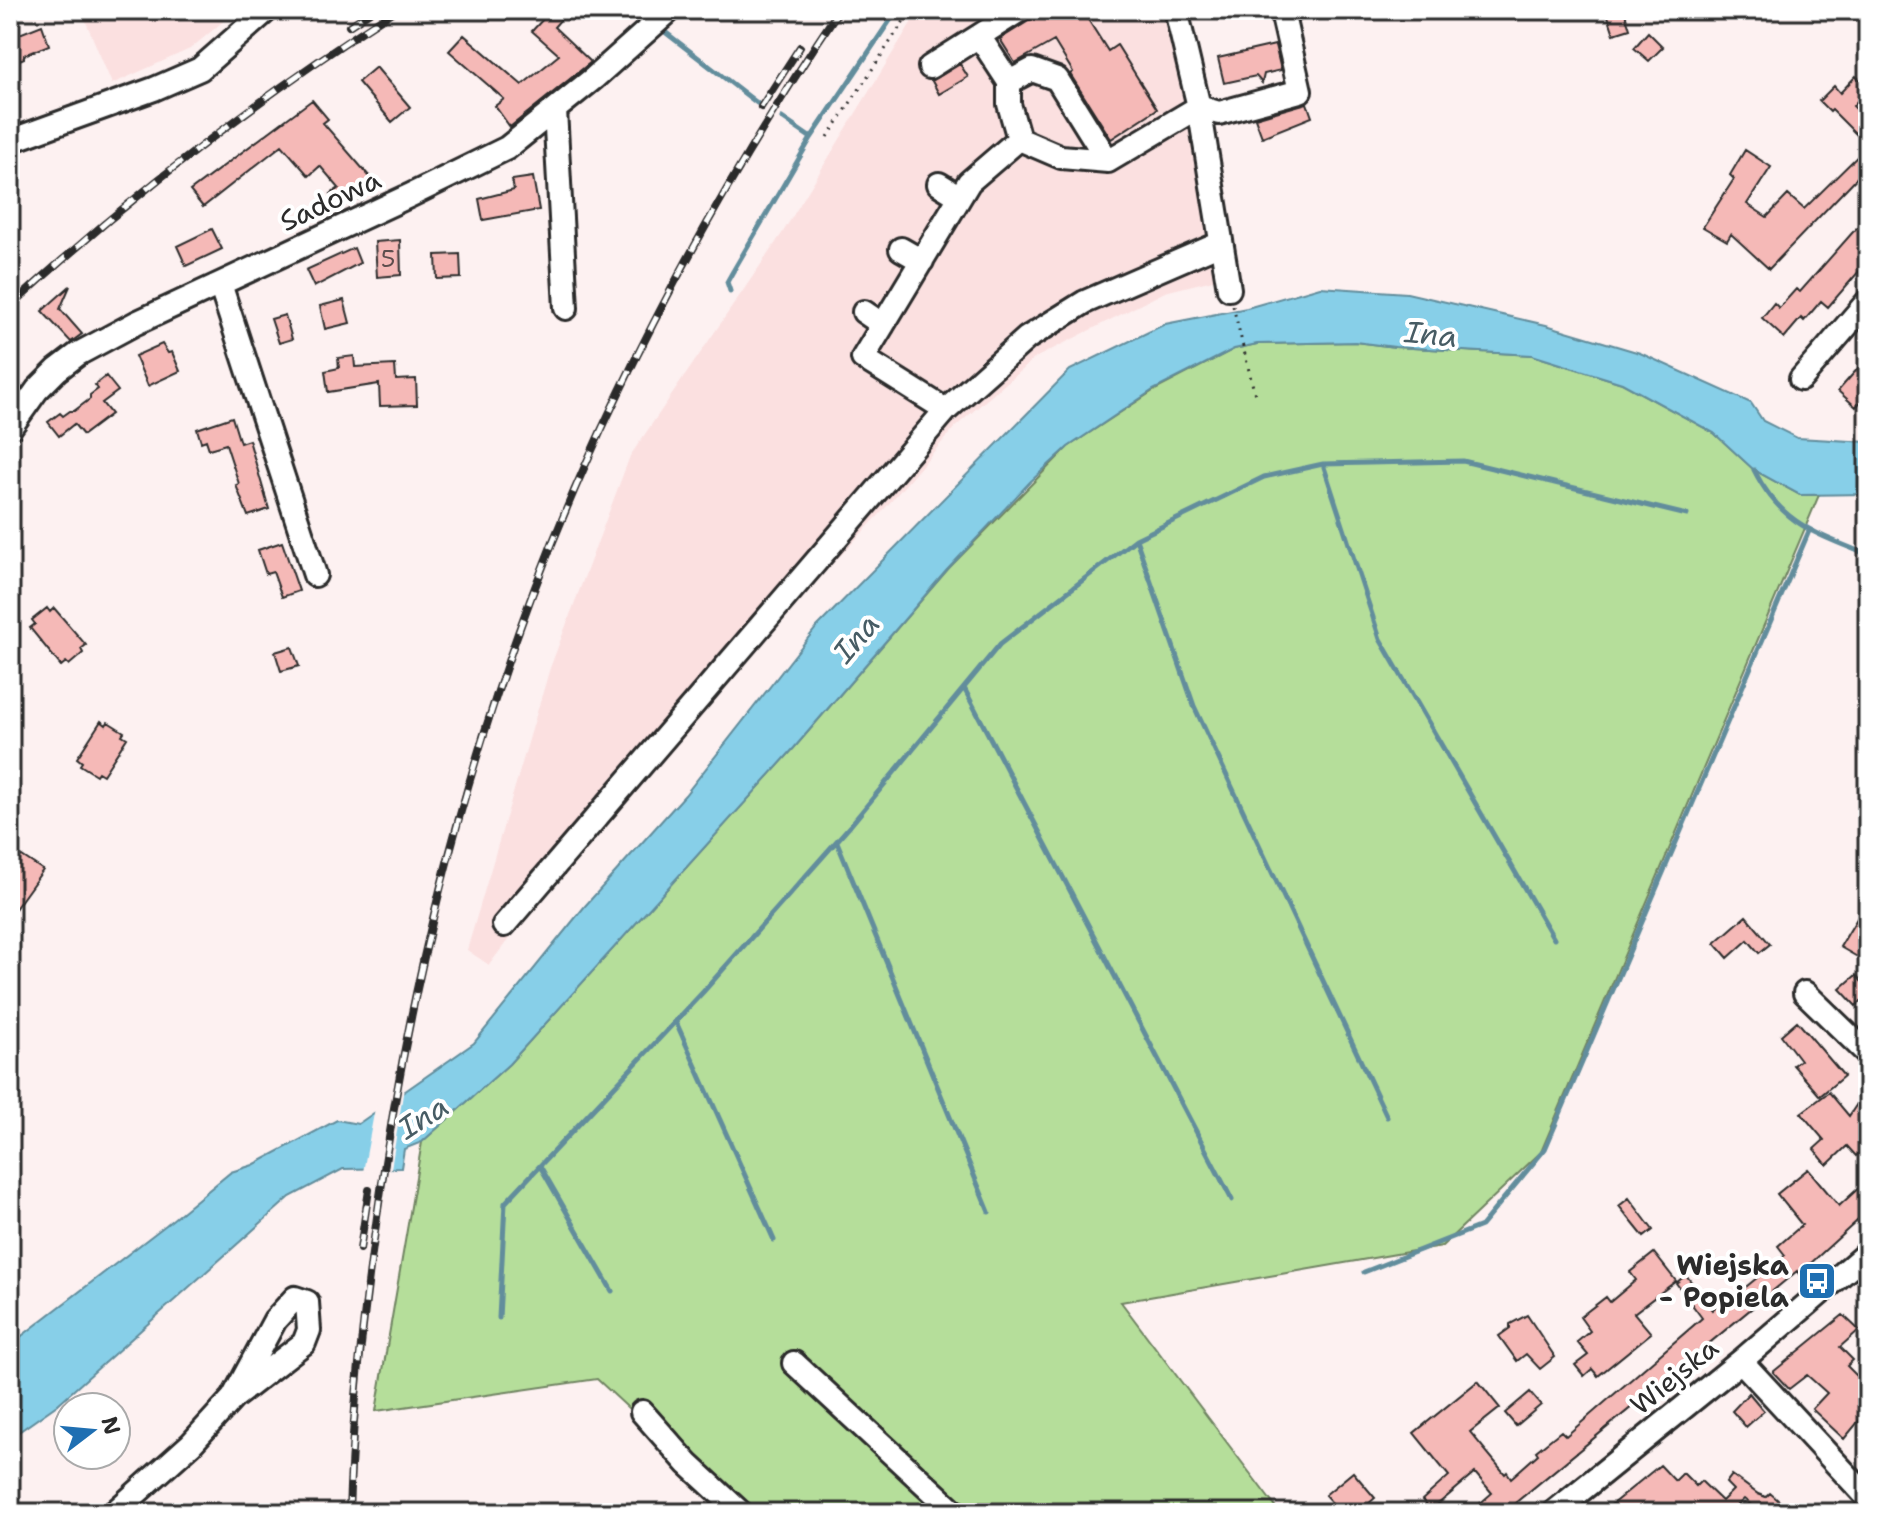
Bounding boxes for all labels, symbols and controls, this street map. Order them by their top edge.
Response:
street label: Sadowa [273,160,387,240]
house number: 5 [381,243,395,275]
water label: Ina [1402,311,1459,357]
water label: Ina [823,605,889,672]
water label: Ina [389,1086,456,1149]
place label: Wiejska - Popiela [1659,1246,1789,1316]
bus stop icon: Wiejska - Popiela [1796,1260,1838,1302]
street label: Wiejska [1622,1329,1726,1423]
north arrow [52,1391,132,1471]
text: N [94,1413,127,1438]

